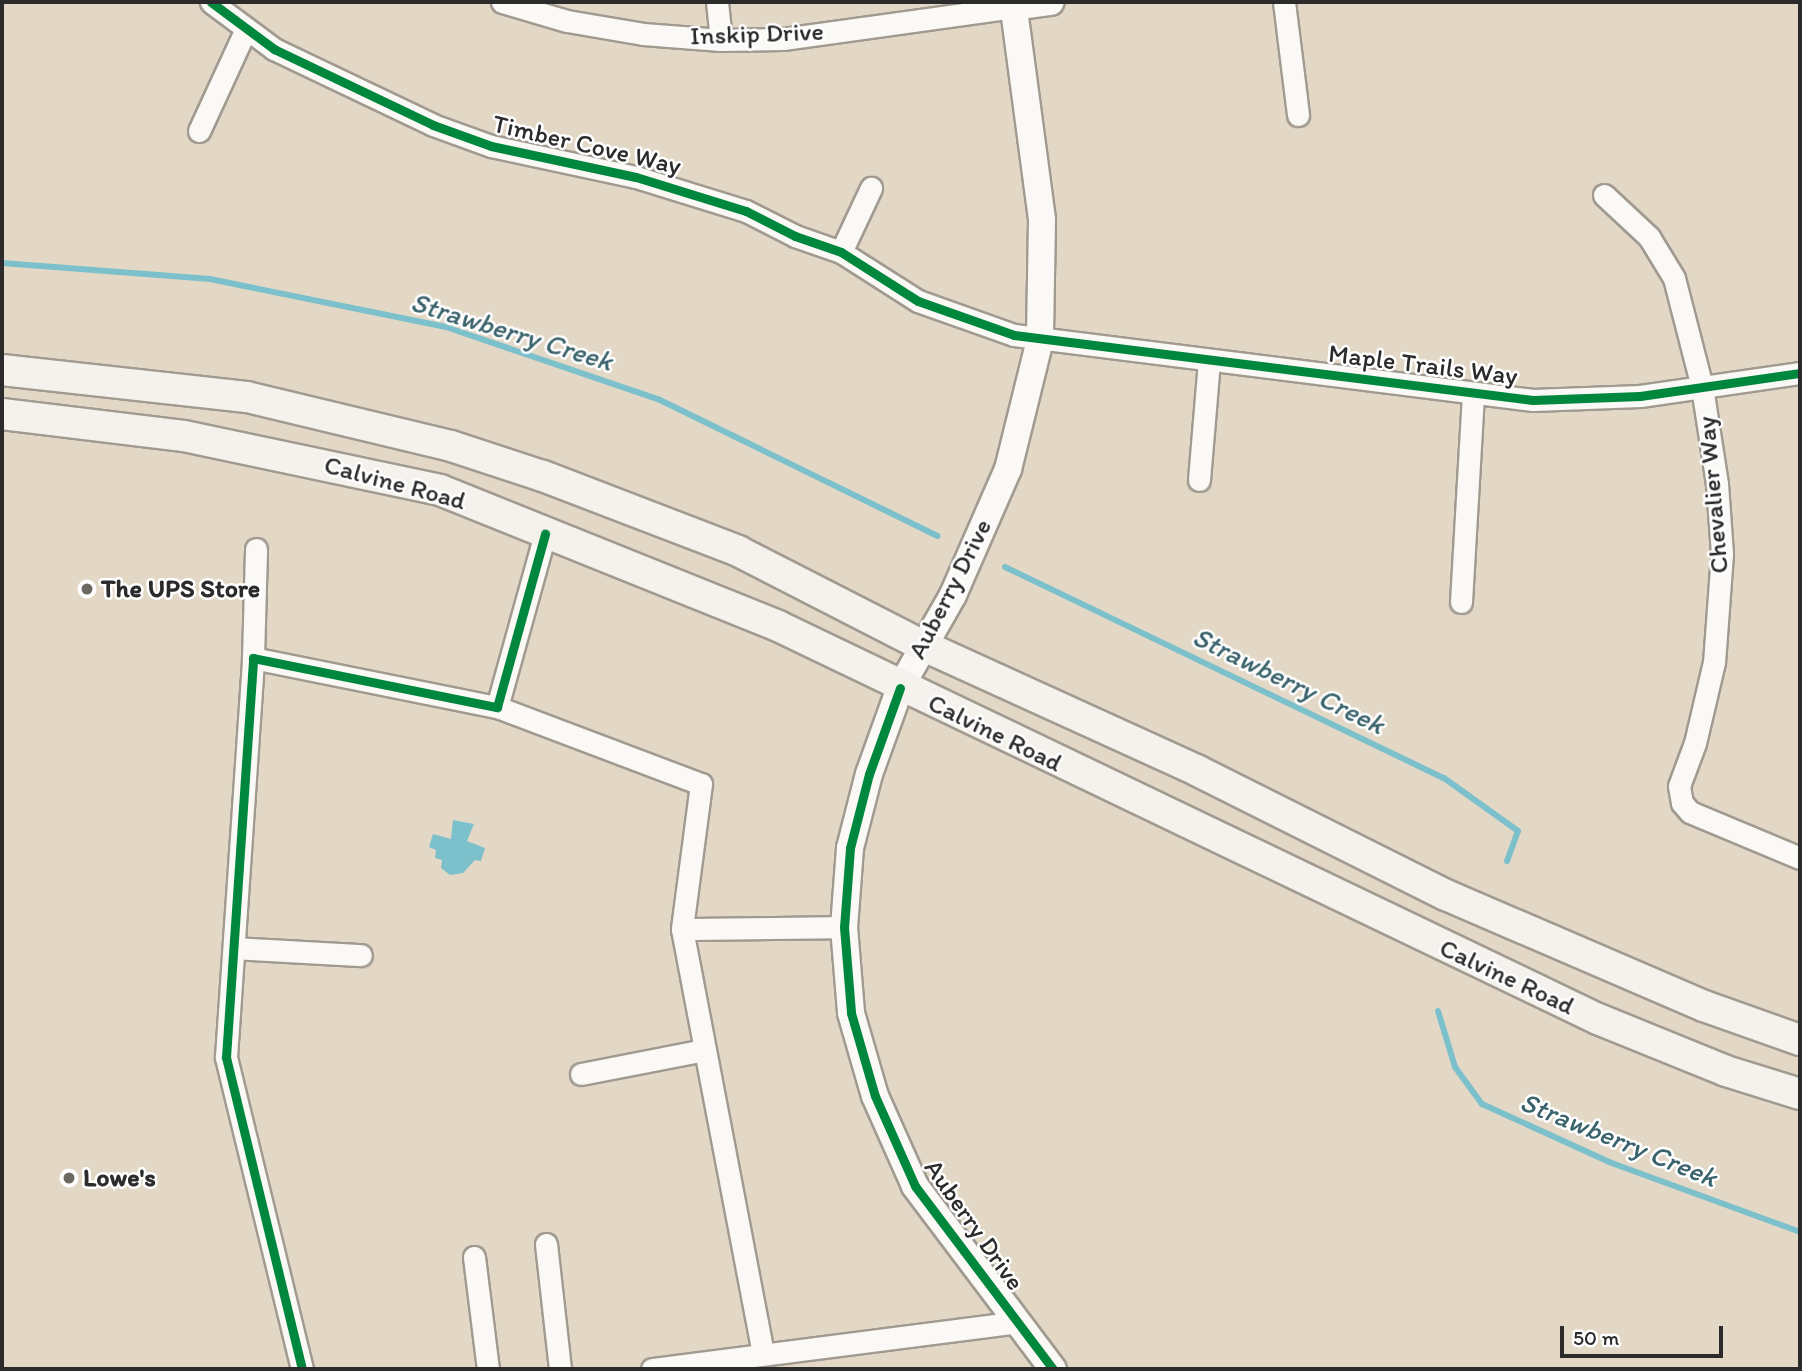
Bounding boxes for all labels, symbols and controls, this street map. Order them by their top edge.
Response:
street label: Inskip Drive [689,16,825,52]
street label: Timber Cove Way [490,108,684,182]
water label: Strawberry Creek [407,284,617,378]
street label: Maple Trails Way [1328,338,1518,392]
street label: Chevalier Way [1691,415,1735,575]
street label: Calvine Road [321,449,469,517]
street label: Auberry Drive [901,514,999,664]
place label: The UPS Store [101,573,260,605]
marker: The UPS Store [79,581,95,597]
water label: Strawberry Creek [1188,619,1390,741]
street label: Calvine Road [923,687,1067,779]
street label: Calvine Road [1434,932,1580,1022]
water label: Strawberry Creek [1516,1084,1722,1194]
street label: Auberry Drive [917,1153,1031,1297]
place label: Lowe's [83,1162,156,1194]
marker: Lowe's [61,1170,77,1186]
scale bar [1564,1312,1727,1356]
text: 50 m [1573,1325,1619,1350]

